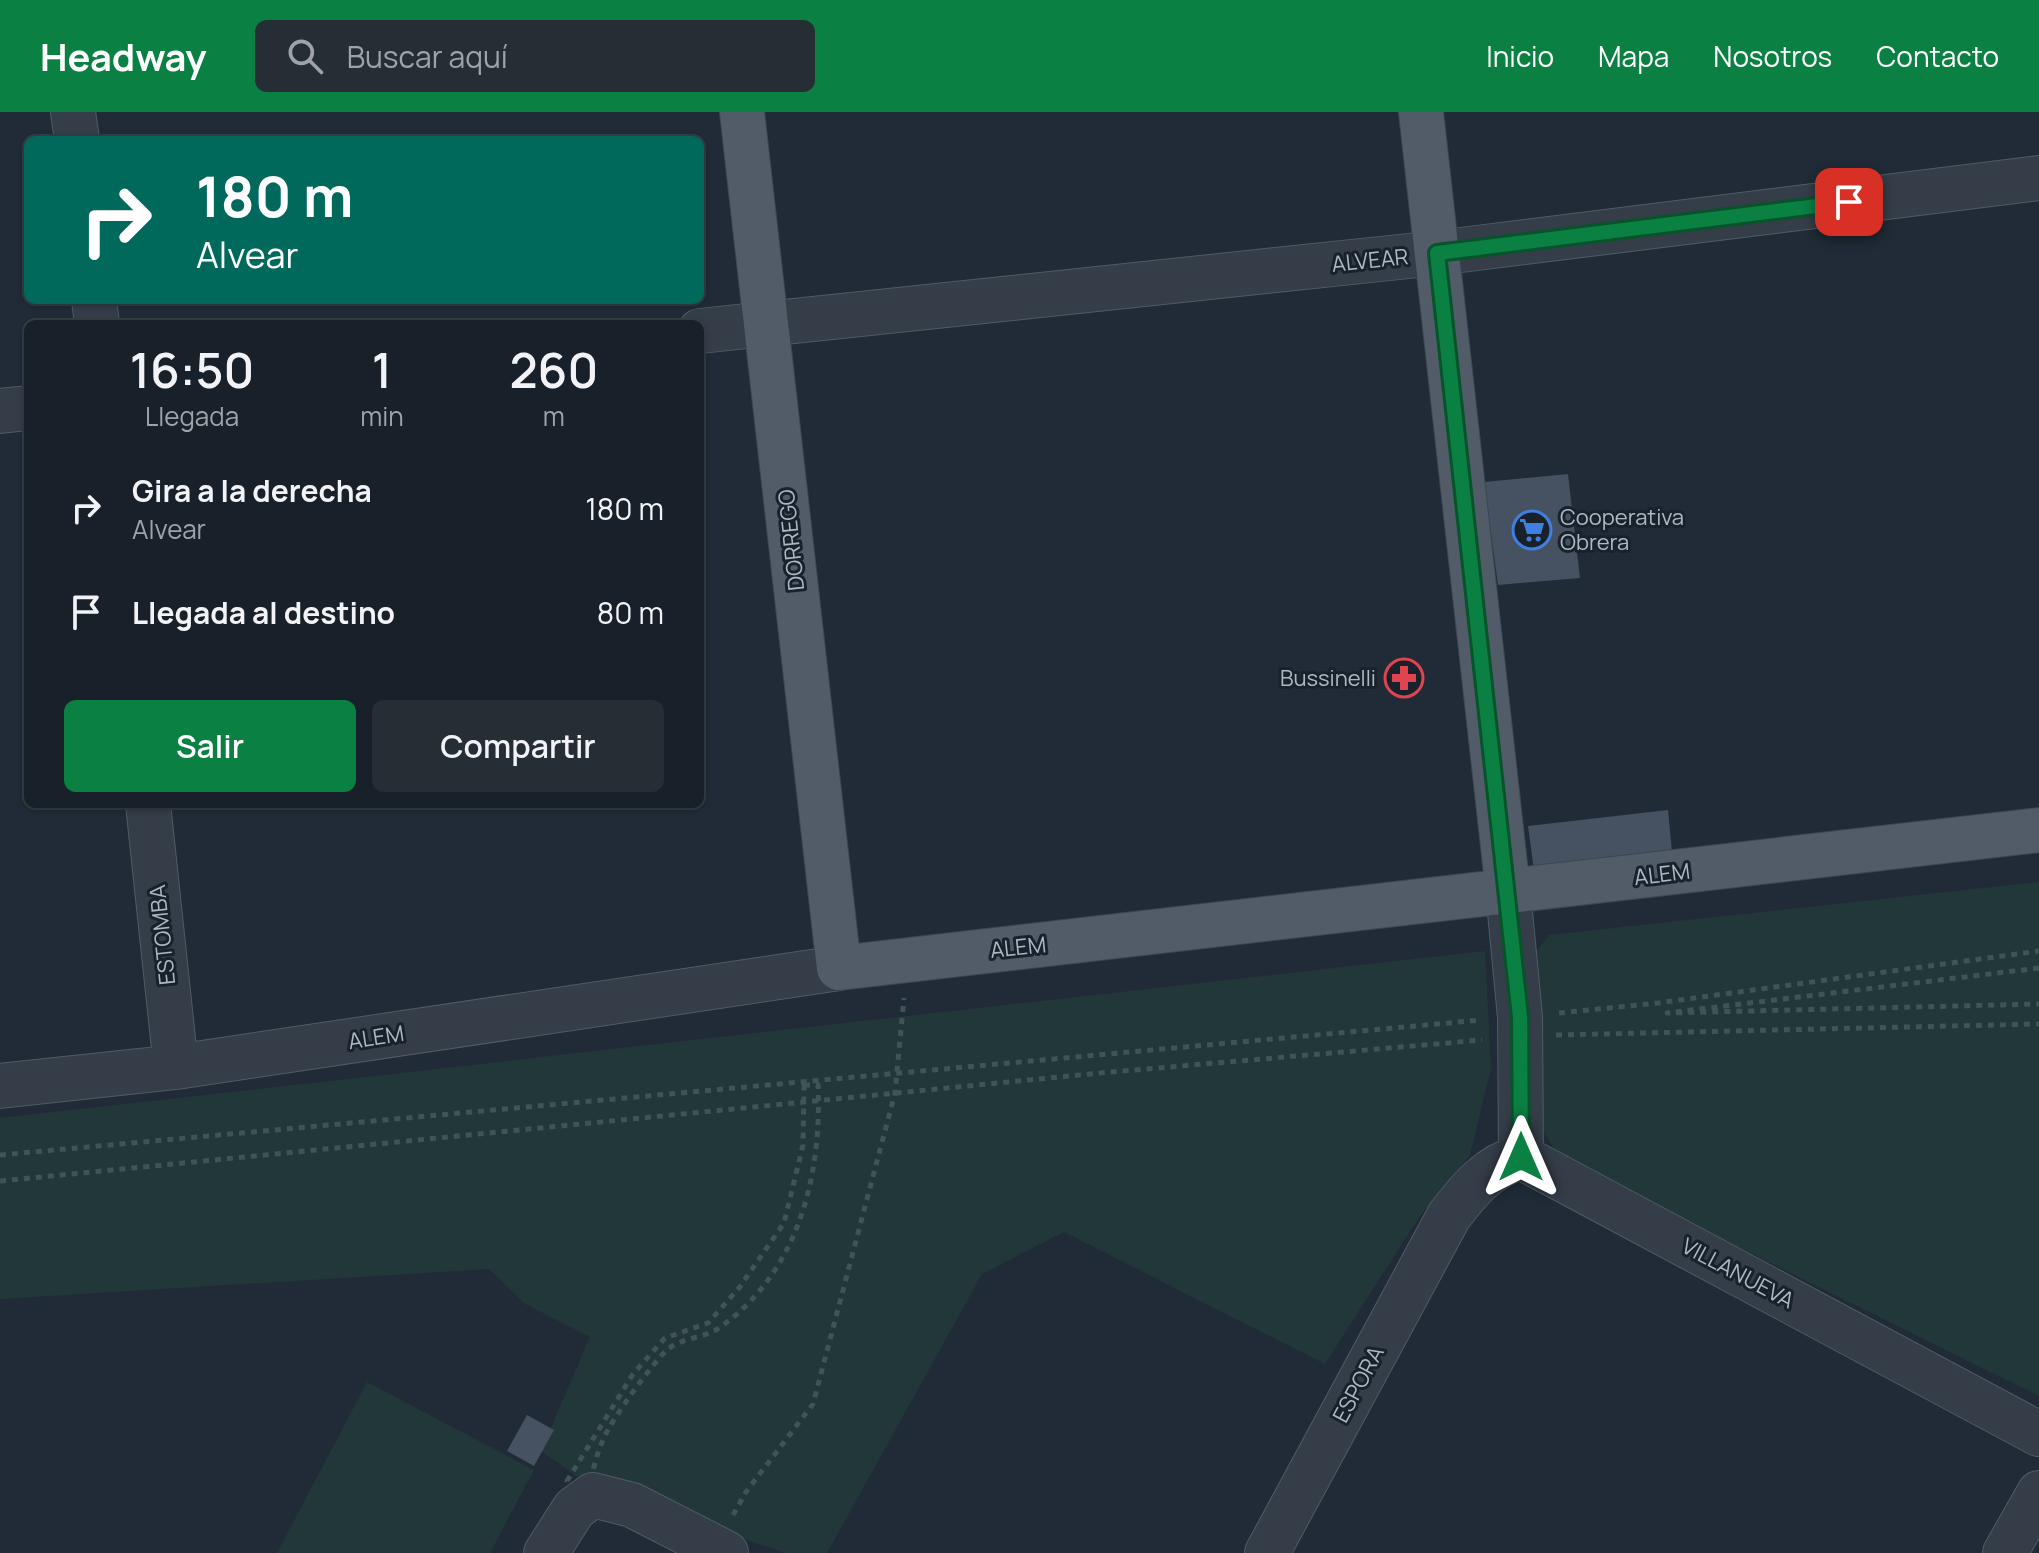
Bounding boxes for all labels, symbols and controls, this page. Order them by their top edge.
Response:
search box [255,20,815,92]
text: Headway [40,30,207,82]
icon: search [283,34,327,78]
text: Buscar aquí [347,36,508,77]
text: Inicio [1486,37,1554,75]
text: Mapa [1598,37,1669,75]
text: Nosotros [1713,37,1832,75]
text: Contacto [1876,37,1999,75]
text: 180 m [196,157,353,234]
icon: right [64,168,168,272]
pin [1815,168,1883,236]
icon: arrive [1827,180,1871,224]
text: Alvear [196,230,298,279]
street label: ALVEAR [1330,241,1410,279]
text: 16:50 [130,337,254,402]
text: 1 [372,337,392,402]
text: 260 [509,337,598,402]
text: Llegada [145,398,239,434]
text: min [360,398,404,434]
text: m [543,398,565,434]
text: Gira a la derecha [132,470,372,511]
icon: right [64,486,108,530]
text: 180 m [585,488,664,529]
street label: DORREGO [771,488,811,592]
place label: Cooperativa Obrera [1560,502,1684,557]
supermarket icon: Cooperativa Obrera [1511,509,1553,551]
text: Alvear [132,511,206,547]
icon: arrive [64,590,108,634]
text: Llegada al destino [132,592,395,633]
text: 80 m [597,592,664,633]
pharmacy icon: Bussinelli [1383,657,1425,699]
place label: Bussinelli [1280,663,1376,693]
button: Salir [64,700,356,792]
button: Compartir [372,700,664,792]
street label: ALEM [1632,856,1692,892]
street label: ESTOMBA [142,883,182,987]
street label: ALEM [988,929,1048,965]
street label: ALEM [346,1018,406,1056]
position arrow [1479,1115,1563,1199]
street label: VILLANUEVA [1676,1231,1800,1315]
street label: ESPORA [1325,1340,1391,1427]

